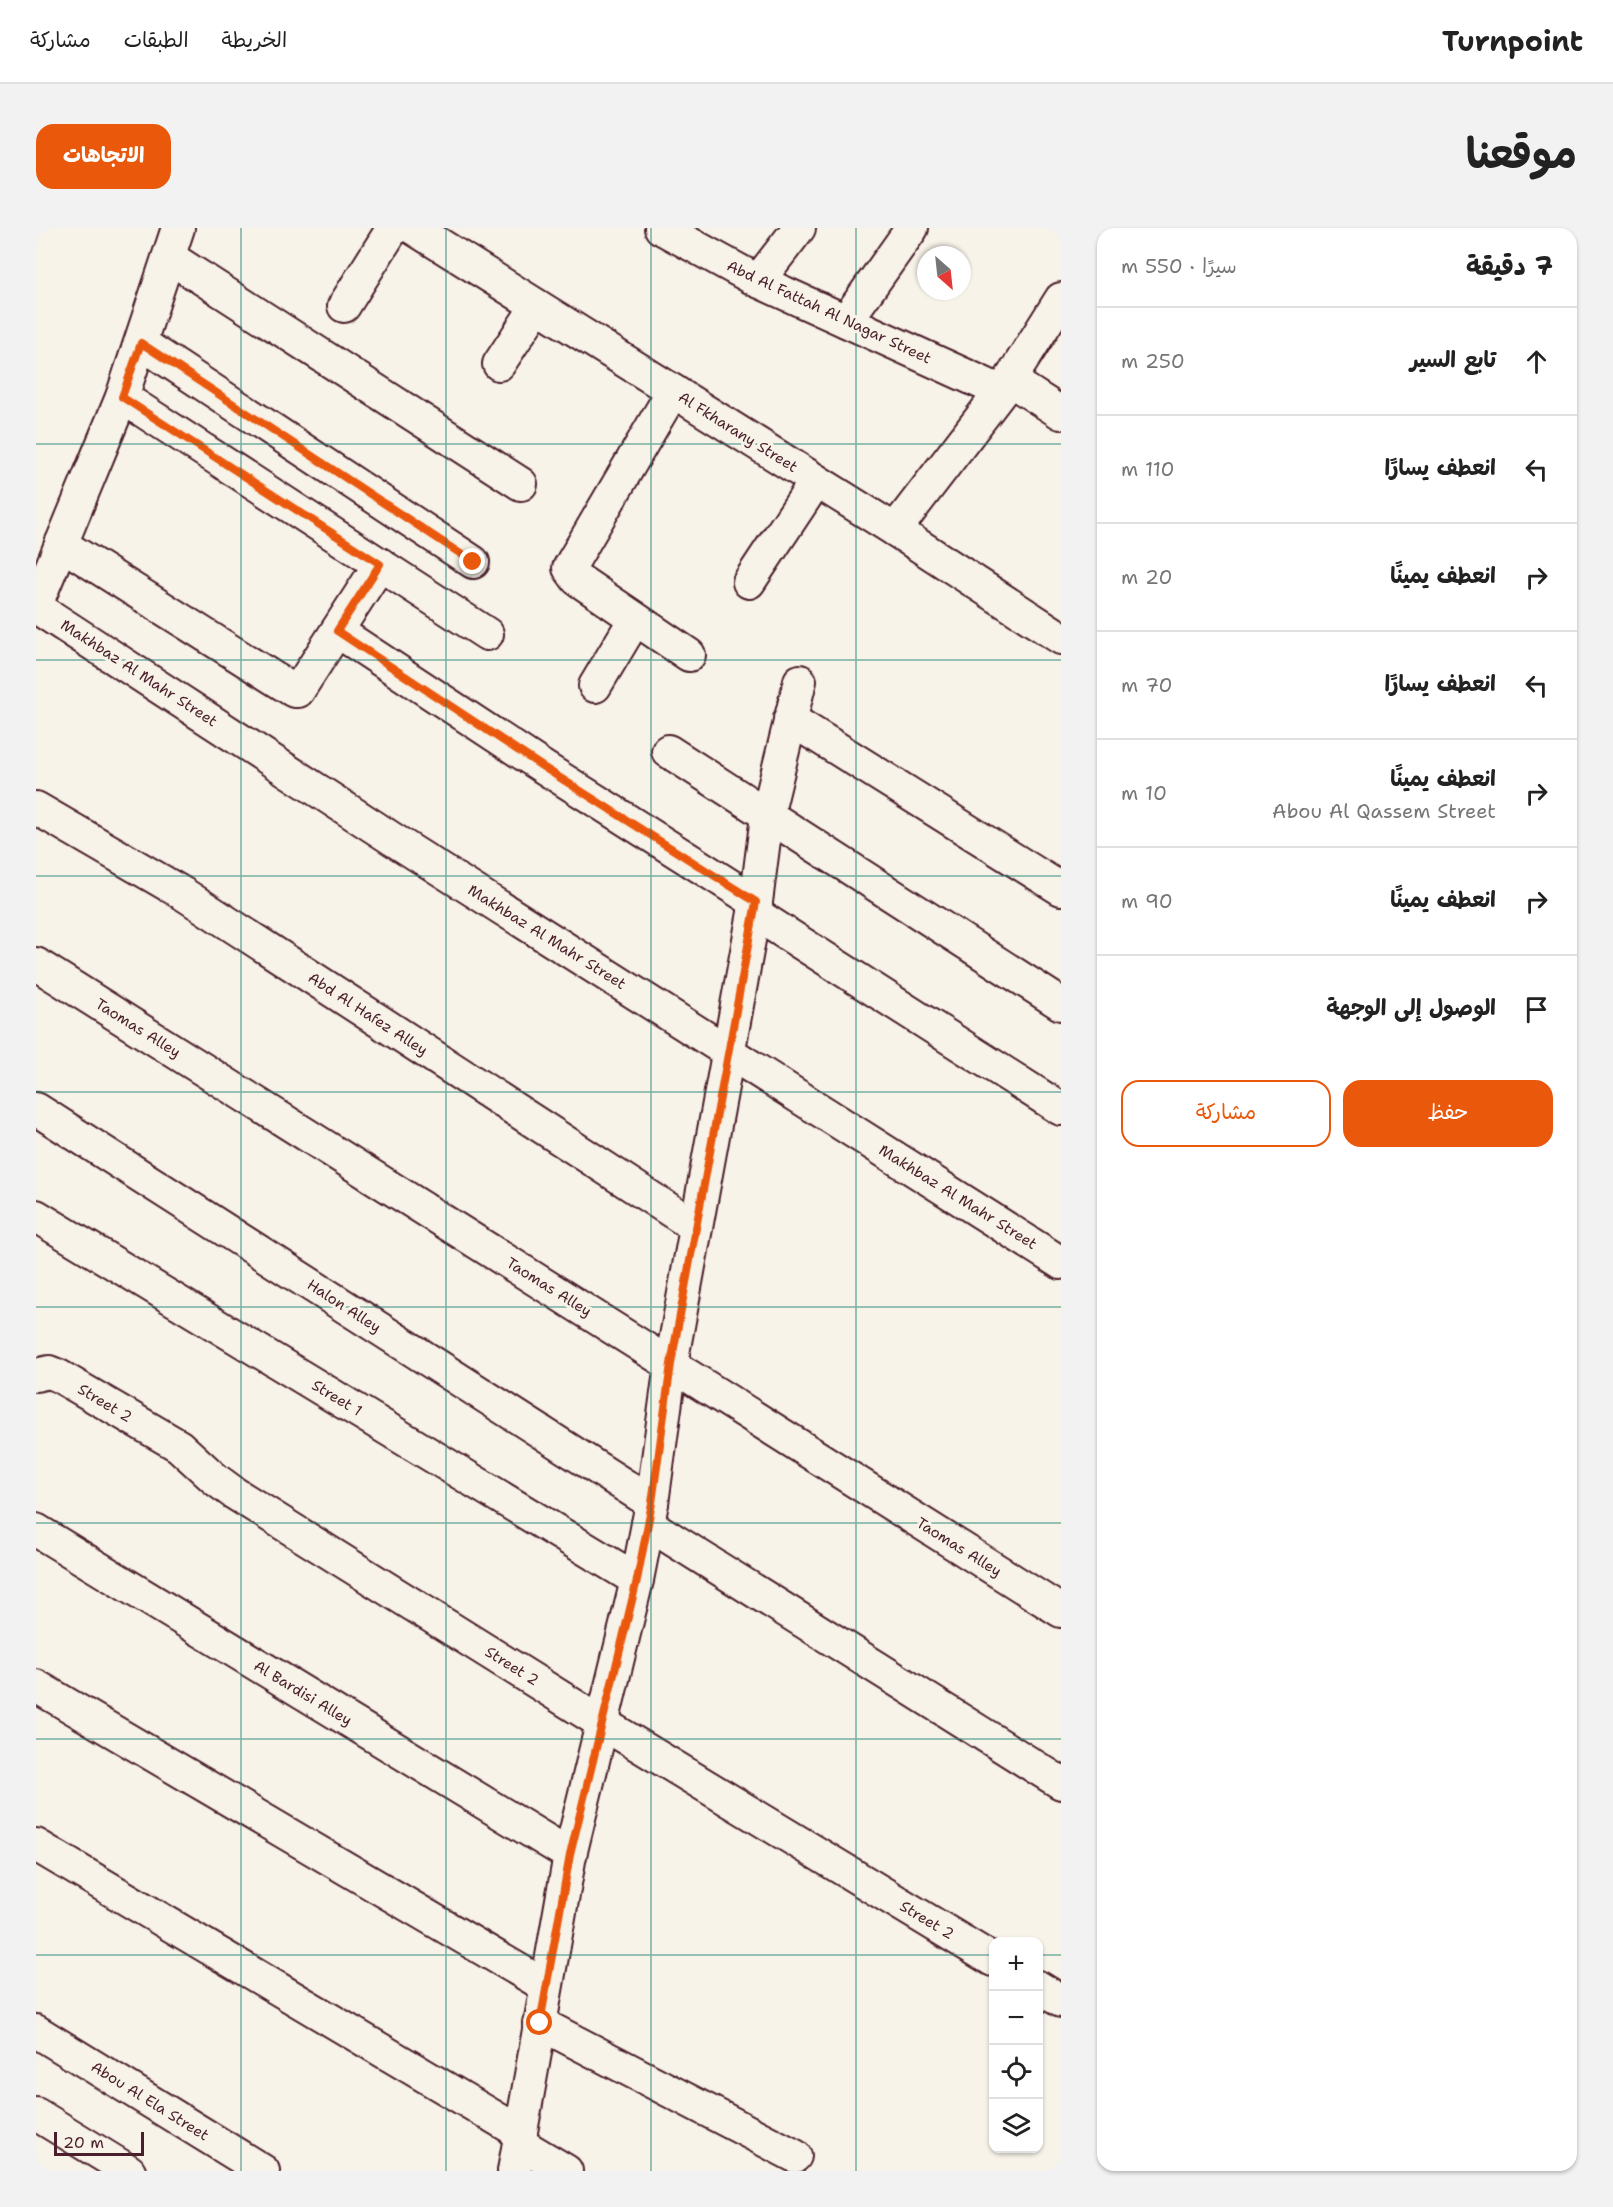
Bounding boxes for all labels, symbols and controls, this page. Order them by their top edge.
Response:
text: Turnpoint [1442,22,1583,60]
text: مشاركة [30,26,91,54]
text: الطبقات [124,26,189,54]
text: الخريطة [222,26,287,54]
button: الاتجاهات [36,124,171,189]
text: موقعنا [1466,125,1577,181]
north arrow [917,246,971,300]
text: 7 دقيقة [1466,248,1553,283]
text: سيرًا · 550 m [1121,253,1237,279]
street label: Abd Al Fattah Al Nagar Street [724,256,934,368]
text: تابع السير [1410,345,1496,374]
icon: ahead [1520,345,1553,378]
text: 250 m [1121,348,1185,374]
street label: Al Fkharany Street [675,387,801,477]
text: انعطف يسارًا [1384,453,1496,482]
icon: left [1520,453,1553,486]
text: 110 m [1121,456,1175,482]
route end [459,548,485,574]
text: انعطف يمينًا [1390,561,1496,590]
icon: right [1520,561,1553,594]
text: 20 m [1121,564,1172,590]
street label: Makhbaz Al Mahr Street [57,615,221,731]
text: انعطف يسارًا [1384,669,1496,698]
icon: left [1520,669,1553,702]
text: 70 m [1121,672,1173,698]
text: انعطف يمينًا [1390,764,1496,793]
icon: right [1520,777,1553,810]
text: 10 m [1121,780,1167,806]
text: Abou Al Qassem Street [1272,798,1496,824]
street label: Makhbaz Al Mahr Street [464,880,630,994]
text: انعطف يمينًا [1390,885,1496,914]
icon: right [1520,885,1553,918]
text: 90 m [1121,888,1173,914]
street label: Abd Al Hafez Alley [304,968,432,1060]
text: الوصول إلى الوجهة [1326,993,1496,1022]
icon: arrive [1520,993,1553,1026]
street label: Taomas Alley [92,994,184,1062]
button: مشاركة [1121,1080,1331,1147]
button: حفظ [1343,1080,1553,1147]
street label: Makhbaz Al Mahr Street [875,1140,1041,1254]
street label: Taomas Alley [503,1253,595,1321]
street label: Halon Alley [303,1275,385,1337]
street label: Street 1 [308,1375,366,1421]
street label: Street 2 [74,1379,136,1427]
street label: Taomas Alley [913,1513,1005,1581]
street label: Street 2 [481,1642,543,1690]
street label: Al Bardisi Alley [250,1656,356,1730]
street label: Street 2 [896,1896,958,1944]
map controls [989,1937,1043,2153]
button: + [989,1937,1043,1991]
button: − [989,1991,1043,2045]
route start [526,2009,552,2035]
button: locate [989,2045,1043,2099]
street label: Abou Al Ela Street [87,2057,213,2145]
button: layers [989,2099,1043,2153]
scale bar [54,2129,144,2156]
text: 20 m [63,2132,104,2153]

